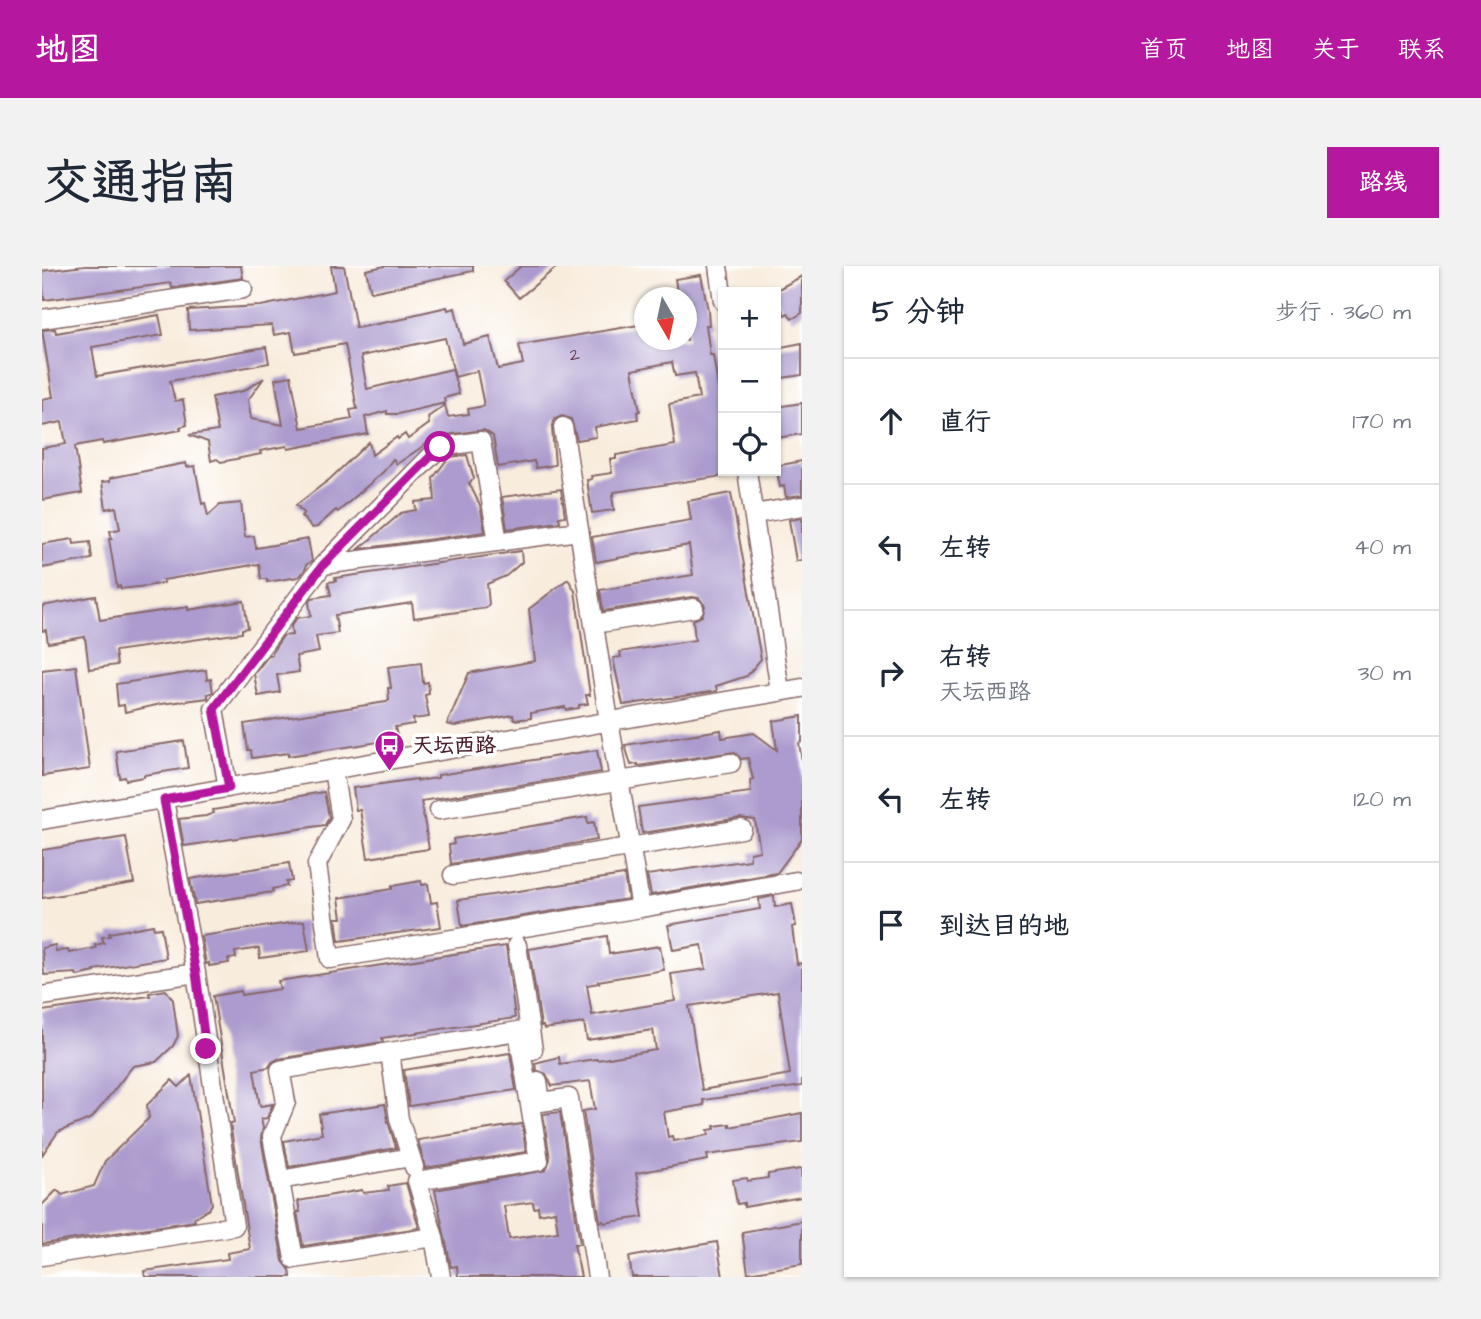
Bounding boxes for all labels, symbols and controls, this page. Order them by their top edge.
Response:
text: 地图 [35,27,101,73]
text: 首页 [1140,33,1188,67]
text: 地图 [1226,33,1274,67]
text: 关于 [1312,33,1360,67]
text: 联系 [1398,33,1446,67]
button: 路线 [1327,147,1439,218]
text: 交通指南 [42,150,238,218]
north arrow [634,287,697,350]
map controls [718,287,781,476]
button: + [718,287,781,350]
text: 5 分钟 [872,291,965,333]
text: 步行 · 360 m [1276,296,1411,328]
house number: 2 [570,342,581,367]
button: − [718,350,781,413]
icon: ahead [872,402,910,440]
text: 直行 [939,404,991,440]
text: 170 m [1352,405,1411,437]
button: locate [718,413,781,476]
route start [424,431,455,462]
icon: left [872,528,910,566]
text: 左转 [939,530,991,566]
text: 40 m [1354,531,1411,563]
text: 右转 [939,639,991,675]
icon: right [872,654,910,692]
text: 30 m [1358,657,1411,689]
text: 天坛西路 [939,676,1031,708]
bus stop icon: 天坛西路 [372,728,406,772]
place label: 天坛西路 [412,731,496,760]
icon: left [872,780,910,818]
text: 左转 [939,782,991,818]
text: 120 m [1353,783,1411,815]
icon: arrive [872,906,910,944]
text: 到达目的地 [939,908,1069,944]
route end [190,1033,221,1064]

